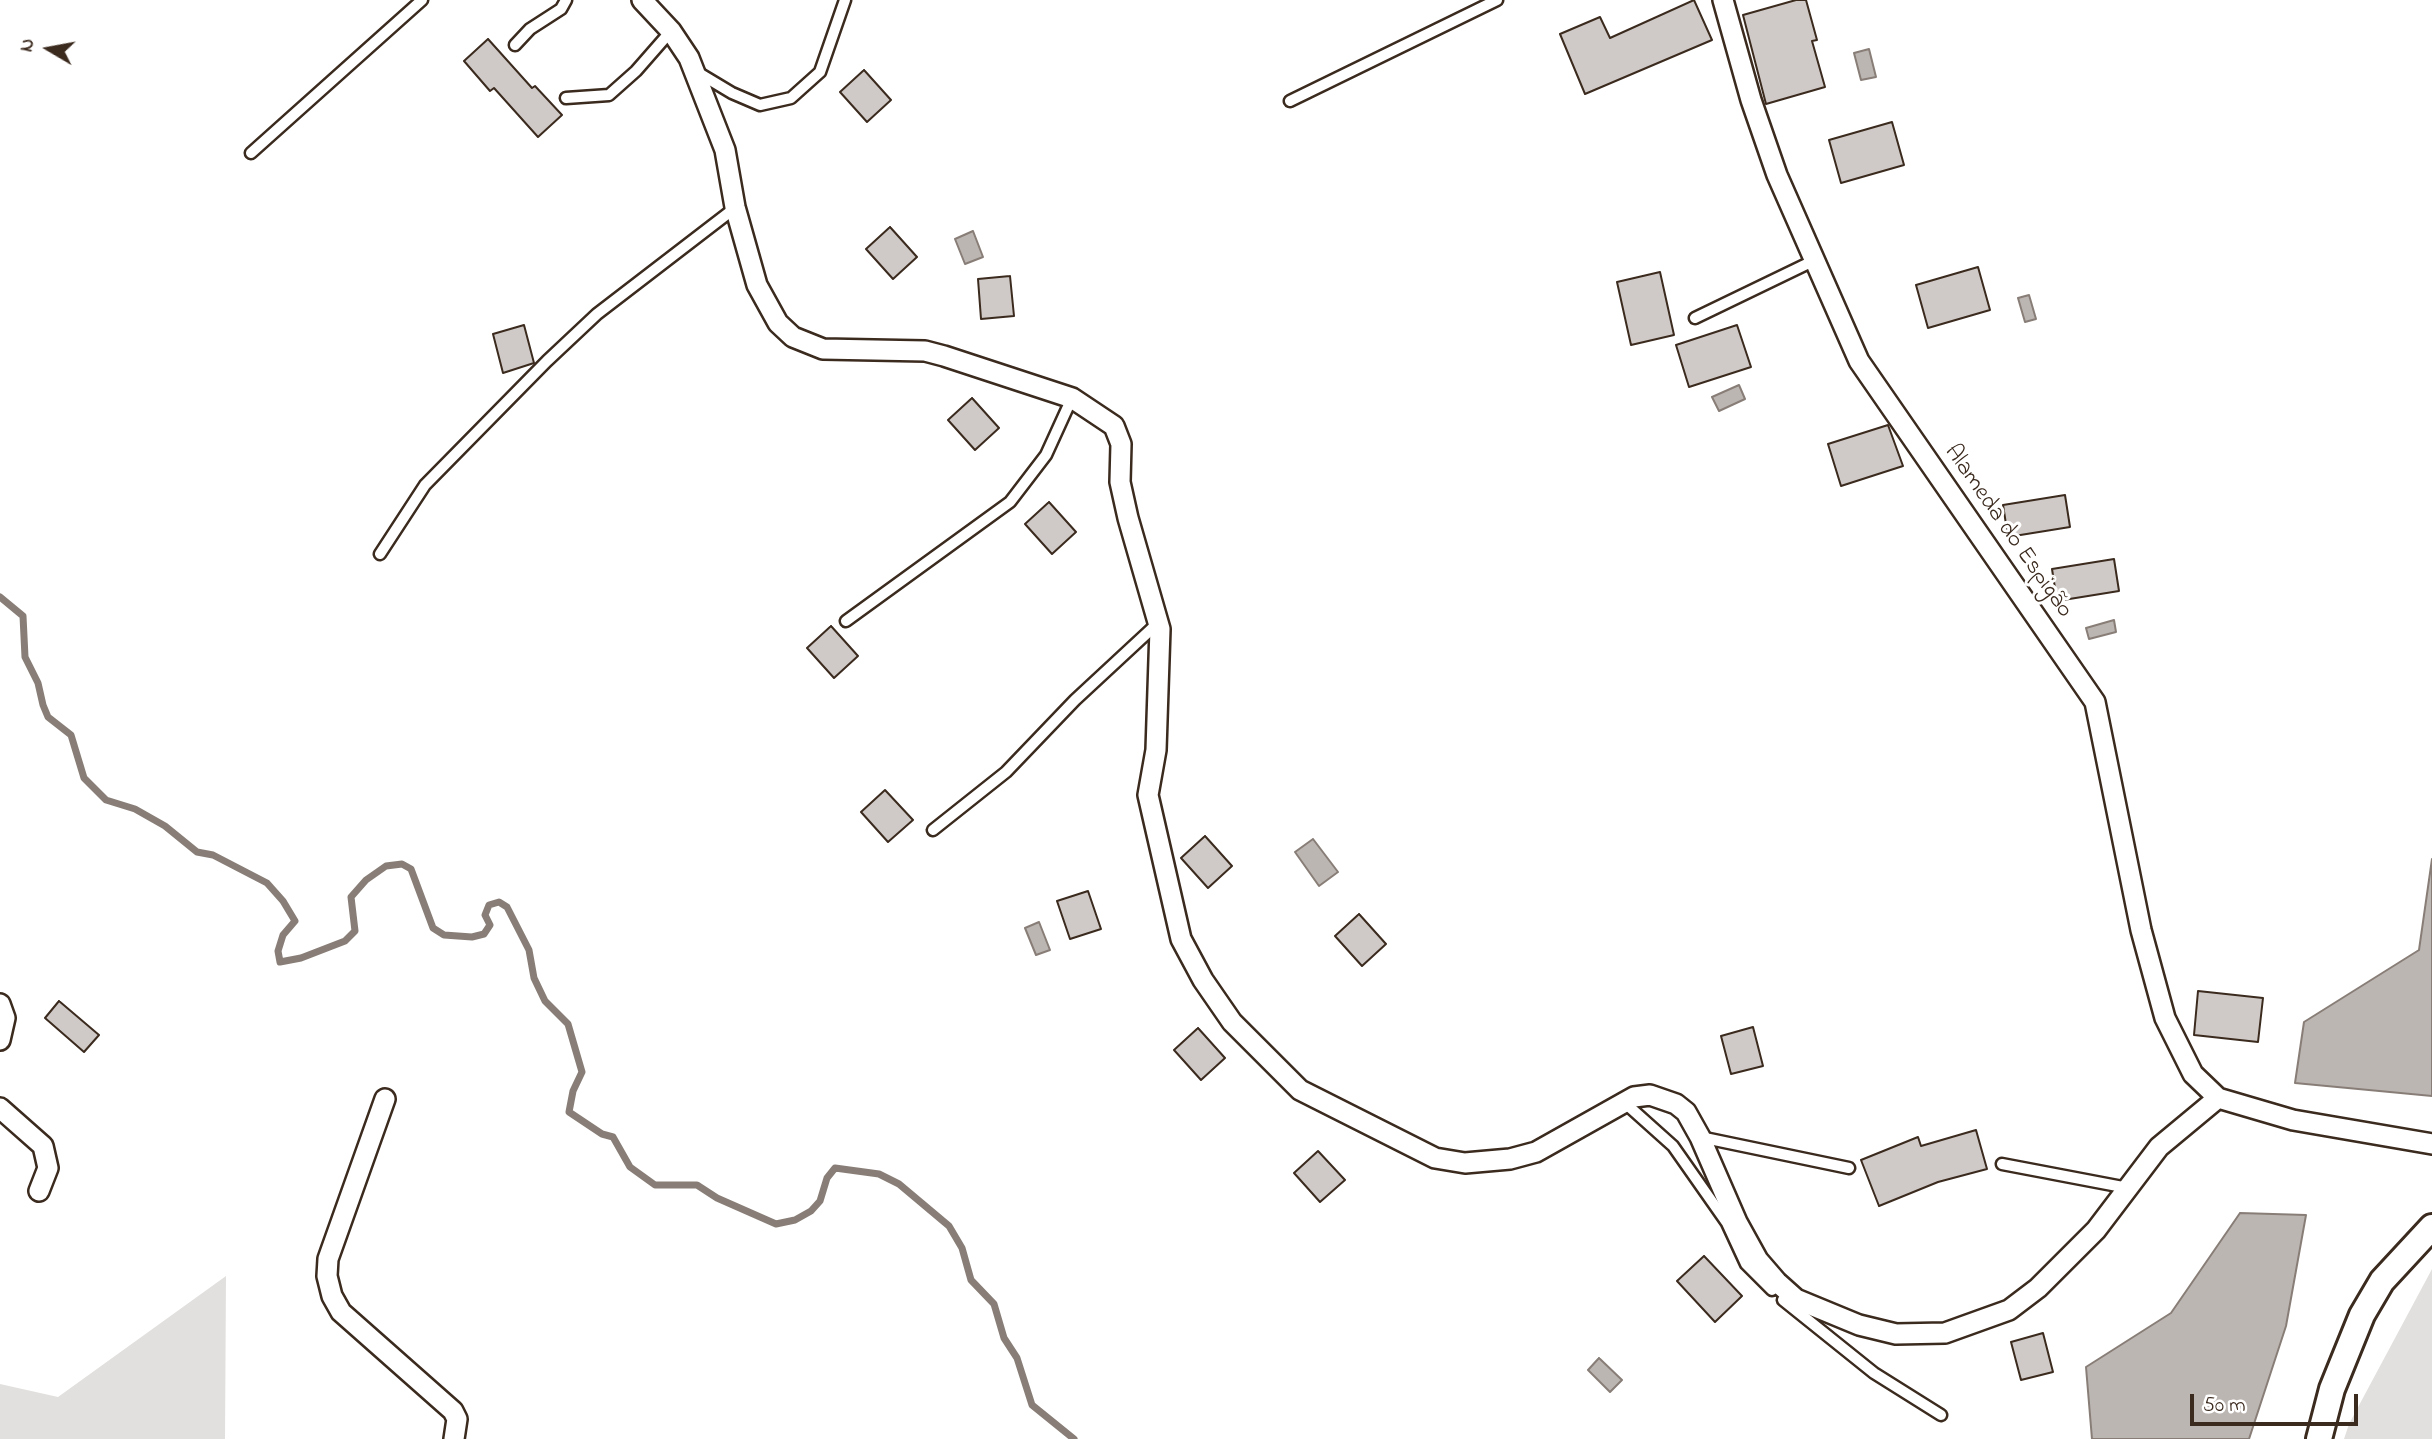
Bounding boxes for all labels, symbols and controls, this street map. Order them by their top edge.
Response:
north arrow [14,14,84,84]
text: N [13,37,42,54]
street label: Alameda do Espigão [1936,440,2078,624]
scale bar [2194,1380,2362,1424]
text: 50 m [2203,1391,2246,1421]

